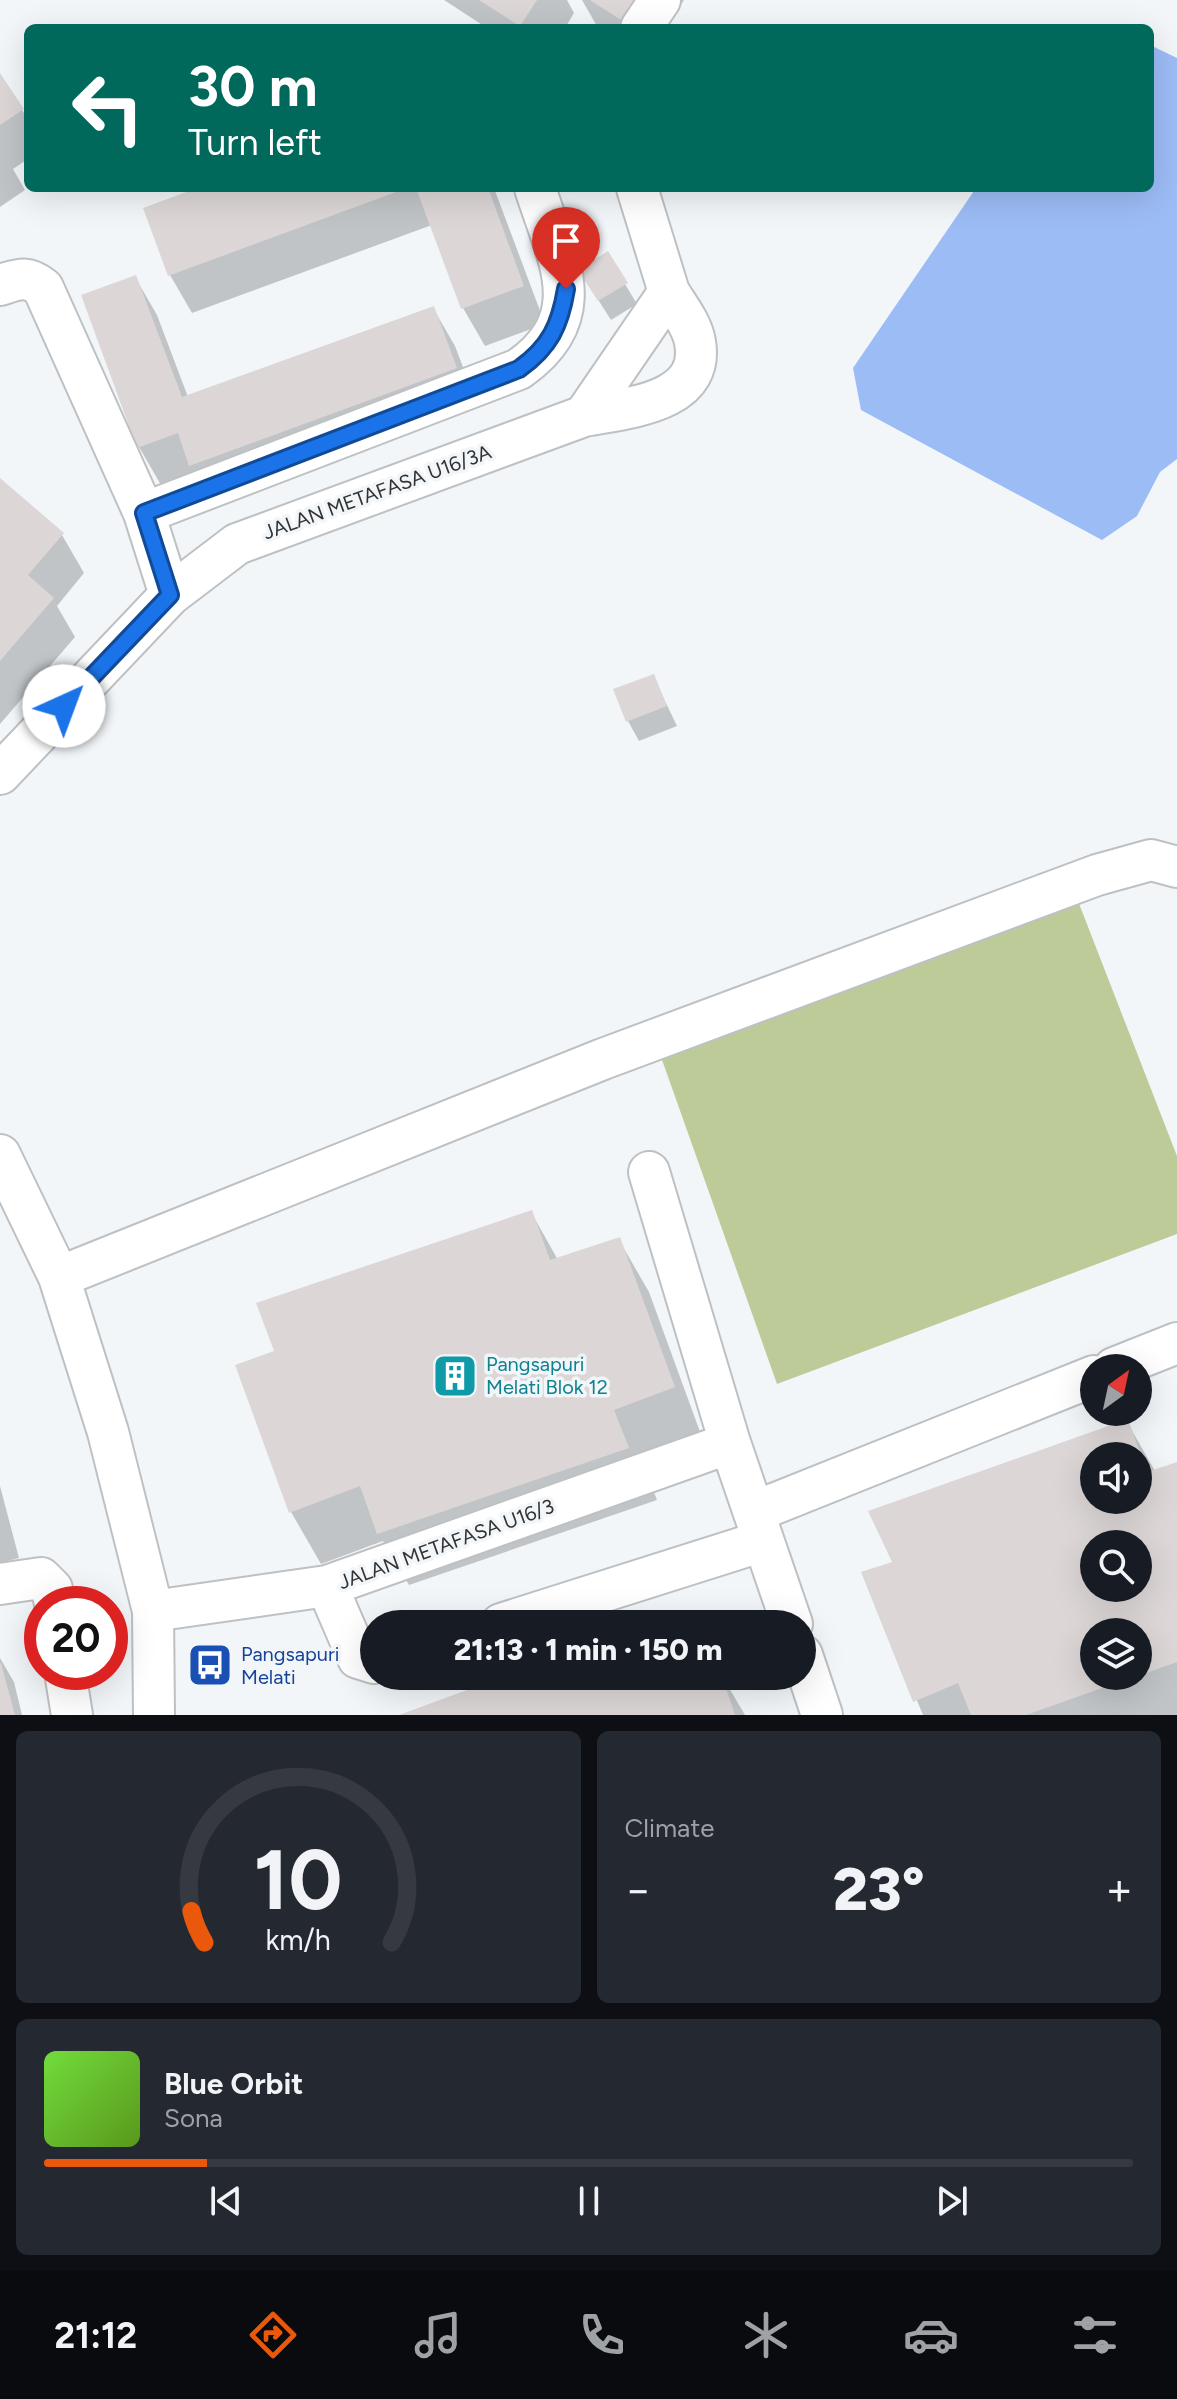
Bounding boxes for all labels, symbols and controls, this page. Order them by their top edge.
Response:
text: 30 m [188,53,318,120]
icon: left [56,56,160,160]
text: Turn left [188,121,322,164]
pin [532,207,600,289]
icon: arrive [544,219,588,263]
street label: JALAN METAFASA U16/3A [260,439,495,545]
position arrow [22,664,106,748]
building icon: Pangsapuri Melati Blok 12 [431,1352,479,1400]
place label: Pangsapuri Melati Blok 12 [486,1352,608,1399]
north arrow [1080,1354,1152,1426]
map controls [1080,1354,1152,1690]
button: sound [1080,1442,1152,1514]
street label: JALAN METAFASA U16/3 [335,1494,557,1594]
button: search [1080,1530,1152,1602]
speed limit sign: 20 [24,1586,128,1690]
button: layers [1080,1618,1152,1690]
text: 21:13 · 1 min · 150 m [454,1631,722,1668]
bus stop icon: Pangsapuri Melati [186,1641,234,1689]
place label: Pangsapuri Melati [241,1642,339,1689]
text: Climate [625,1812,714,1844]
text: 10 [254,1830,343,1930]
text: 23° [833,1853,925,1925]
text: − [625,1863,652,1916]
text: + [1106,1863,1133,1916]
text: km/h [266,1923,331,1957]
text: Blue Orbit [164,2065,303,2102]
text: Sona [164,2102,223,2134]
icon: previous [204,2179,248,2223]
icon: pause [567,2179,611,2223]
icon: next [930,2179,974,2223]
icon: directions [245,2307,301,2363]
icon: music [410,2307,466,2363]
icon: phone [574,2307,630,2363]
icon: climate [738,2307,794,2363]
icon: car [903,2307,959,2363]
icon: filters [1067,2307,1123,2363]
text: 21:12 [54,2314,137,2357]

